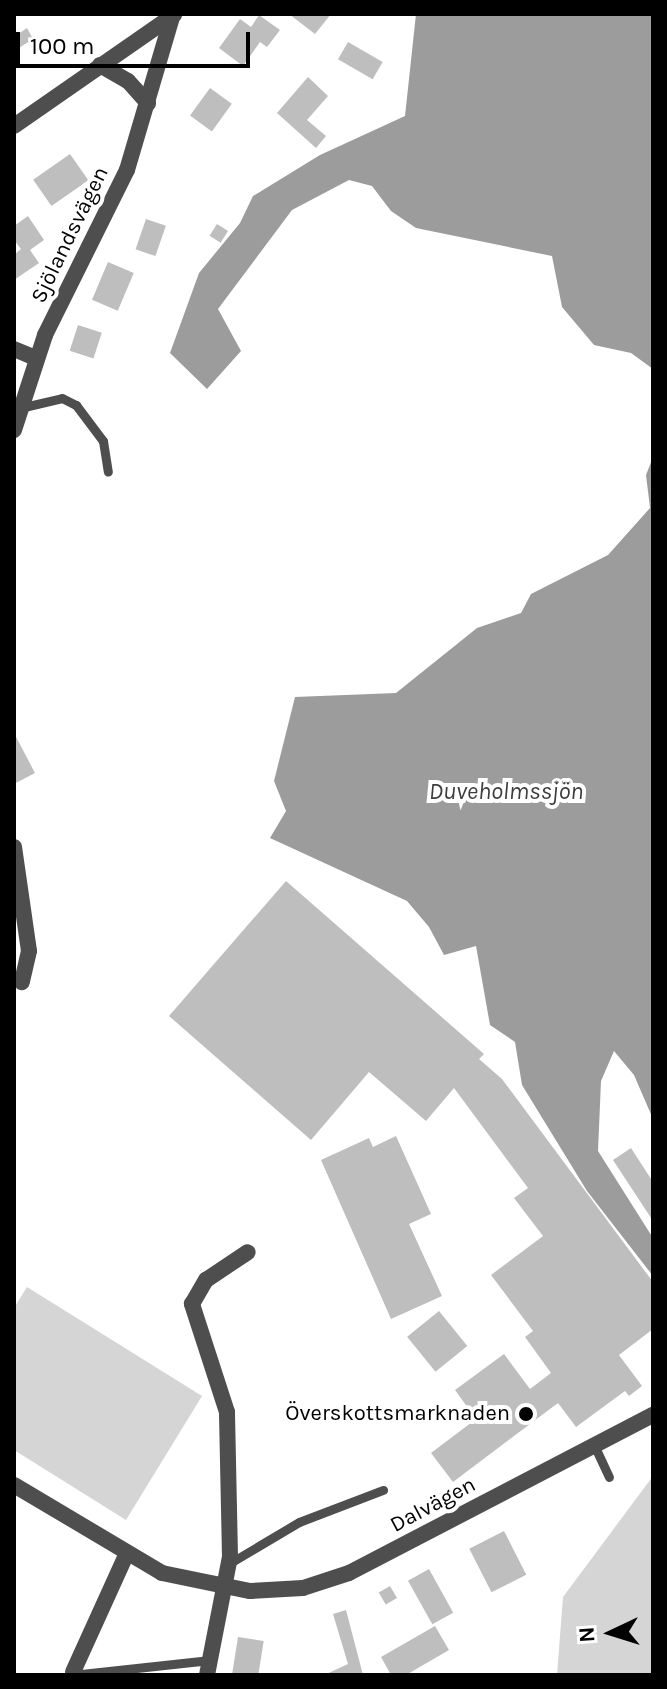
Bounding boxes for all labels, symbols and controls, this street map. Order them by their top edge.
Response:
scale bar [20,16,254,66]
text: 100 m [30,32,95,60]
street label: Sjölandsvägen [26,162,114,308]
water label: Duveholmssjön [429,778,583,806]
place label: Överskottsmarknaden [285,1401,510,1427]
marker: Överskottsmarknaden [517,1405,535,1423]
street label: Dalvägen [386,1472,480,1538]
north arrow [571,1593,651,1673]
text: N [574,1626,601,1643]

